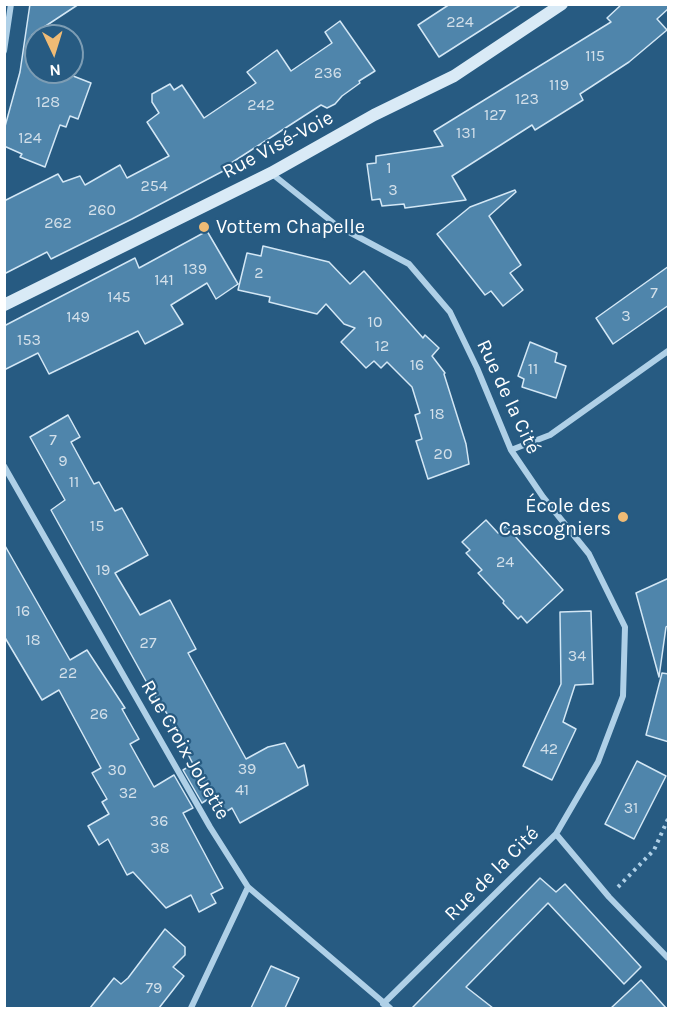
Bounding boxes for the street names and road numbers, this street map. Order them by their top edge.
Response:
street label: Rue Visé-Voie [218,106,338,184]
street label: Rue de la Cité [471,336,545,458]
street label: Rue Croix Jouette [135,676,235,824]
street label: Rue de la Cité [440,822,544,926]

